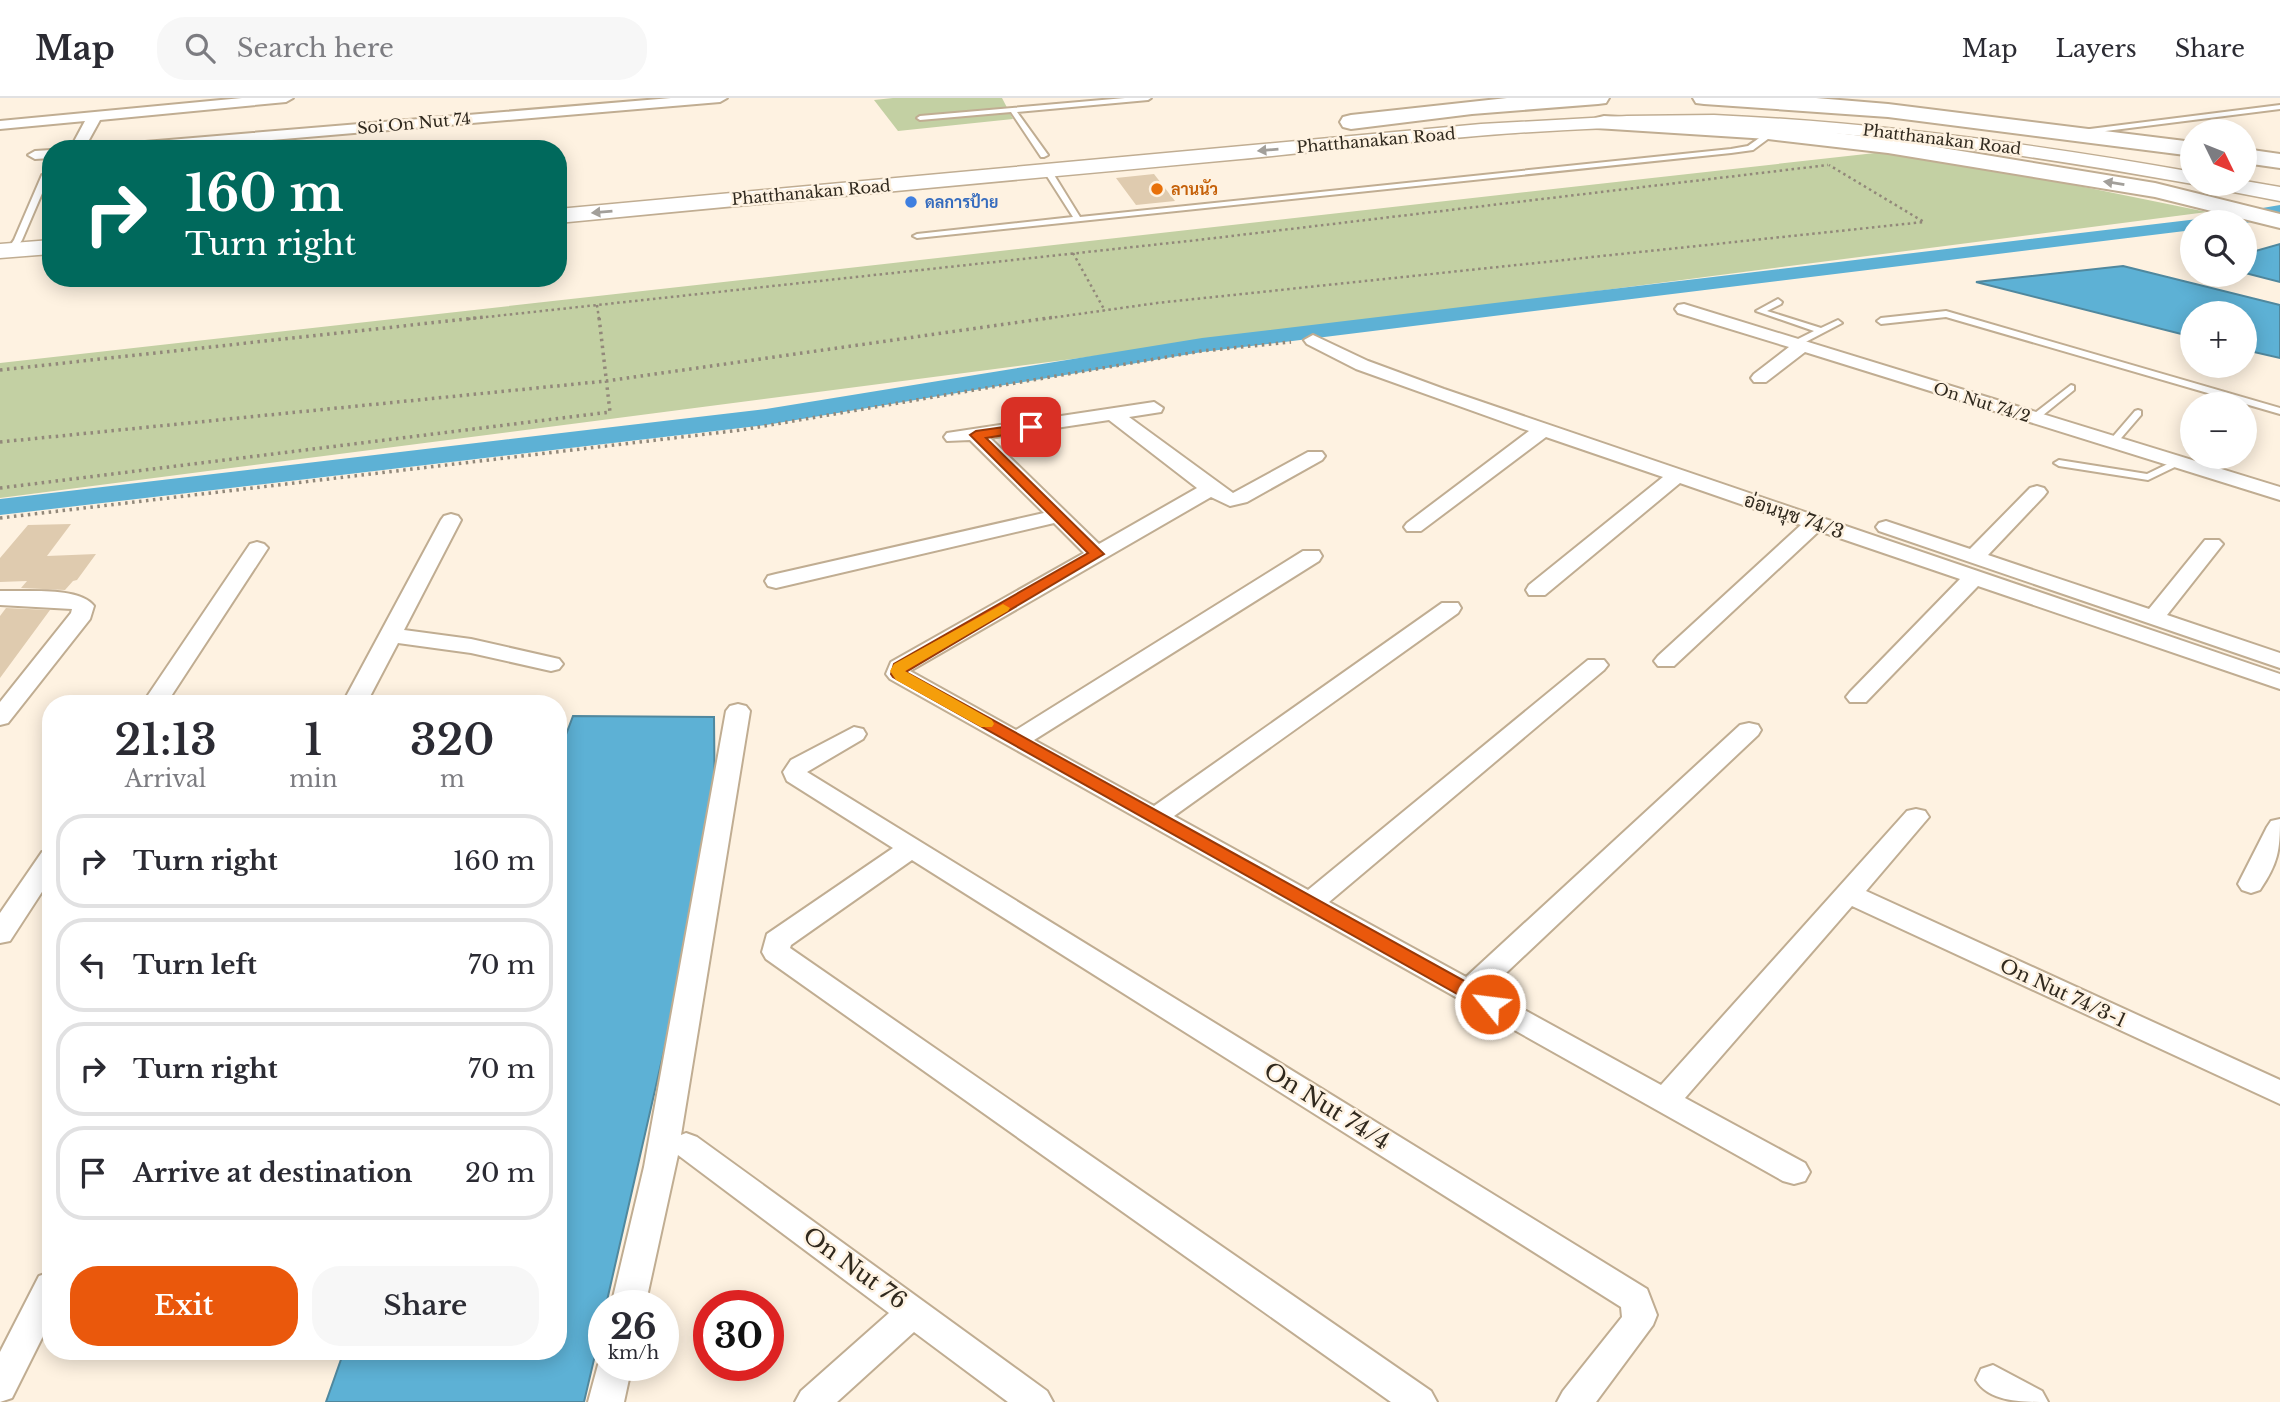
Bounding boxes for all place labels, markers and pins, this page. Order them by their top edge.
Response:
place label: ลานนัว [1171,179,1218,199]
marker: ลานนัว [1149,181,1165,197]
place label: ดลการป้าย [925,192,998,212]
marker: ดลการป้าย [903,194,919,210]
pin [1001,397,1061,457]

